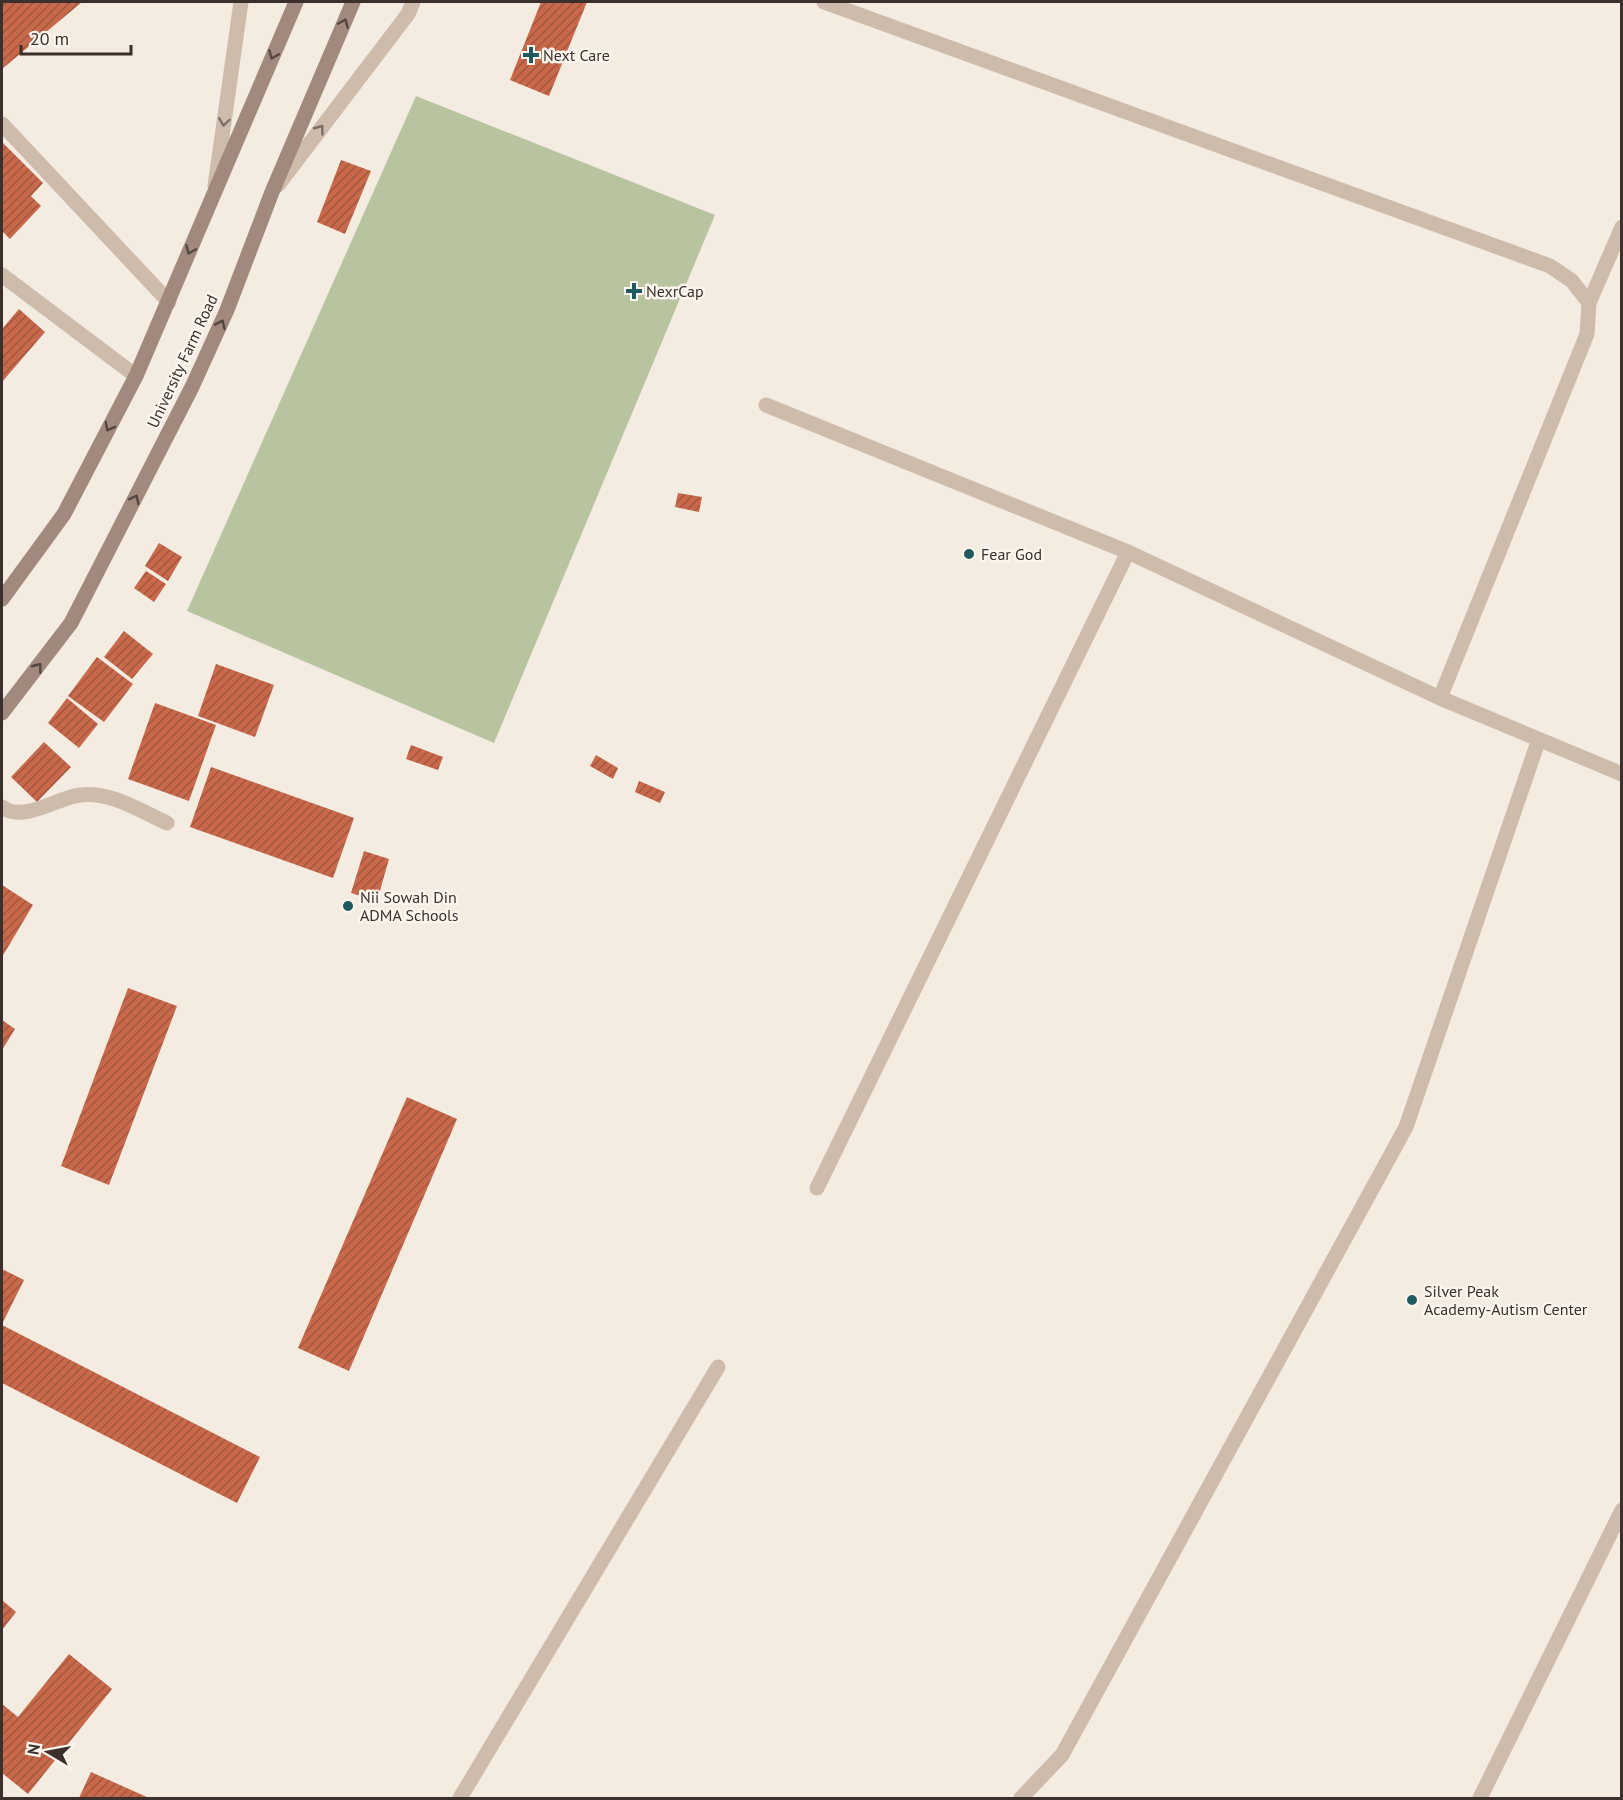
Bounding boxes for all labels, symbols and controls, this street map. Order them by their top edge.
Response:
scale bar [21,18,130,56]
one-way arrow [337,18,349,29]
text: 20 m [30,27,69,50]
place label: Next Care [543,45,610,65]
marker: Next Care [524,48,538,62]
one-way arrow [268,49,280,60]
one-way arrow [218,117,230,126]
one-way arrow [313,125,324,136]
one-way arrow [186,244,198,255]
place label: NexrCap [646,281,704,301]
marker: NexrCap [627,284,641,298]
street label: University Farm Road [142,291,222,431]
one-way arrow [213,319,225,330]
one-way arrow [105,421,116,432]
one-way arrow [128,495,139,505]
place label: Fear God [981,544,1042,564]
marker: Fear God [962,547,976,561]
one-way arrow [30,663,41,674]
place label: Nii Sowah Din ADMA Schools [360,887,459,925]
marker: Nii Sowah Din ADMA Schools [341,899,355,913]
place label: Silver Peak Academy-Autism Center [1424,1281,1588,1319]
marker: Silver Peak Academy-Autism Center [1405,1293,1419,1307]
north arrow [18,1722,78,1782]
text: N [22,1742,44,1756]

